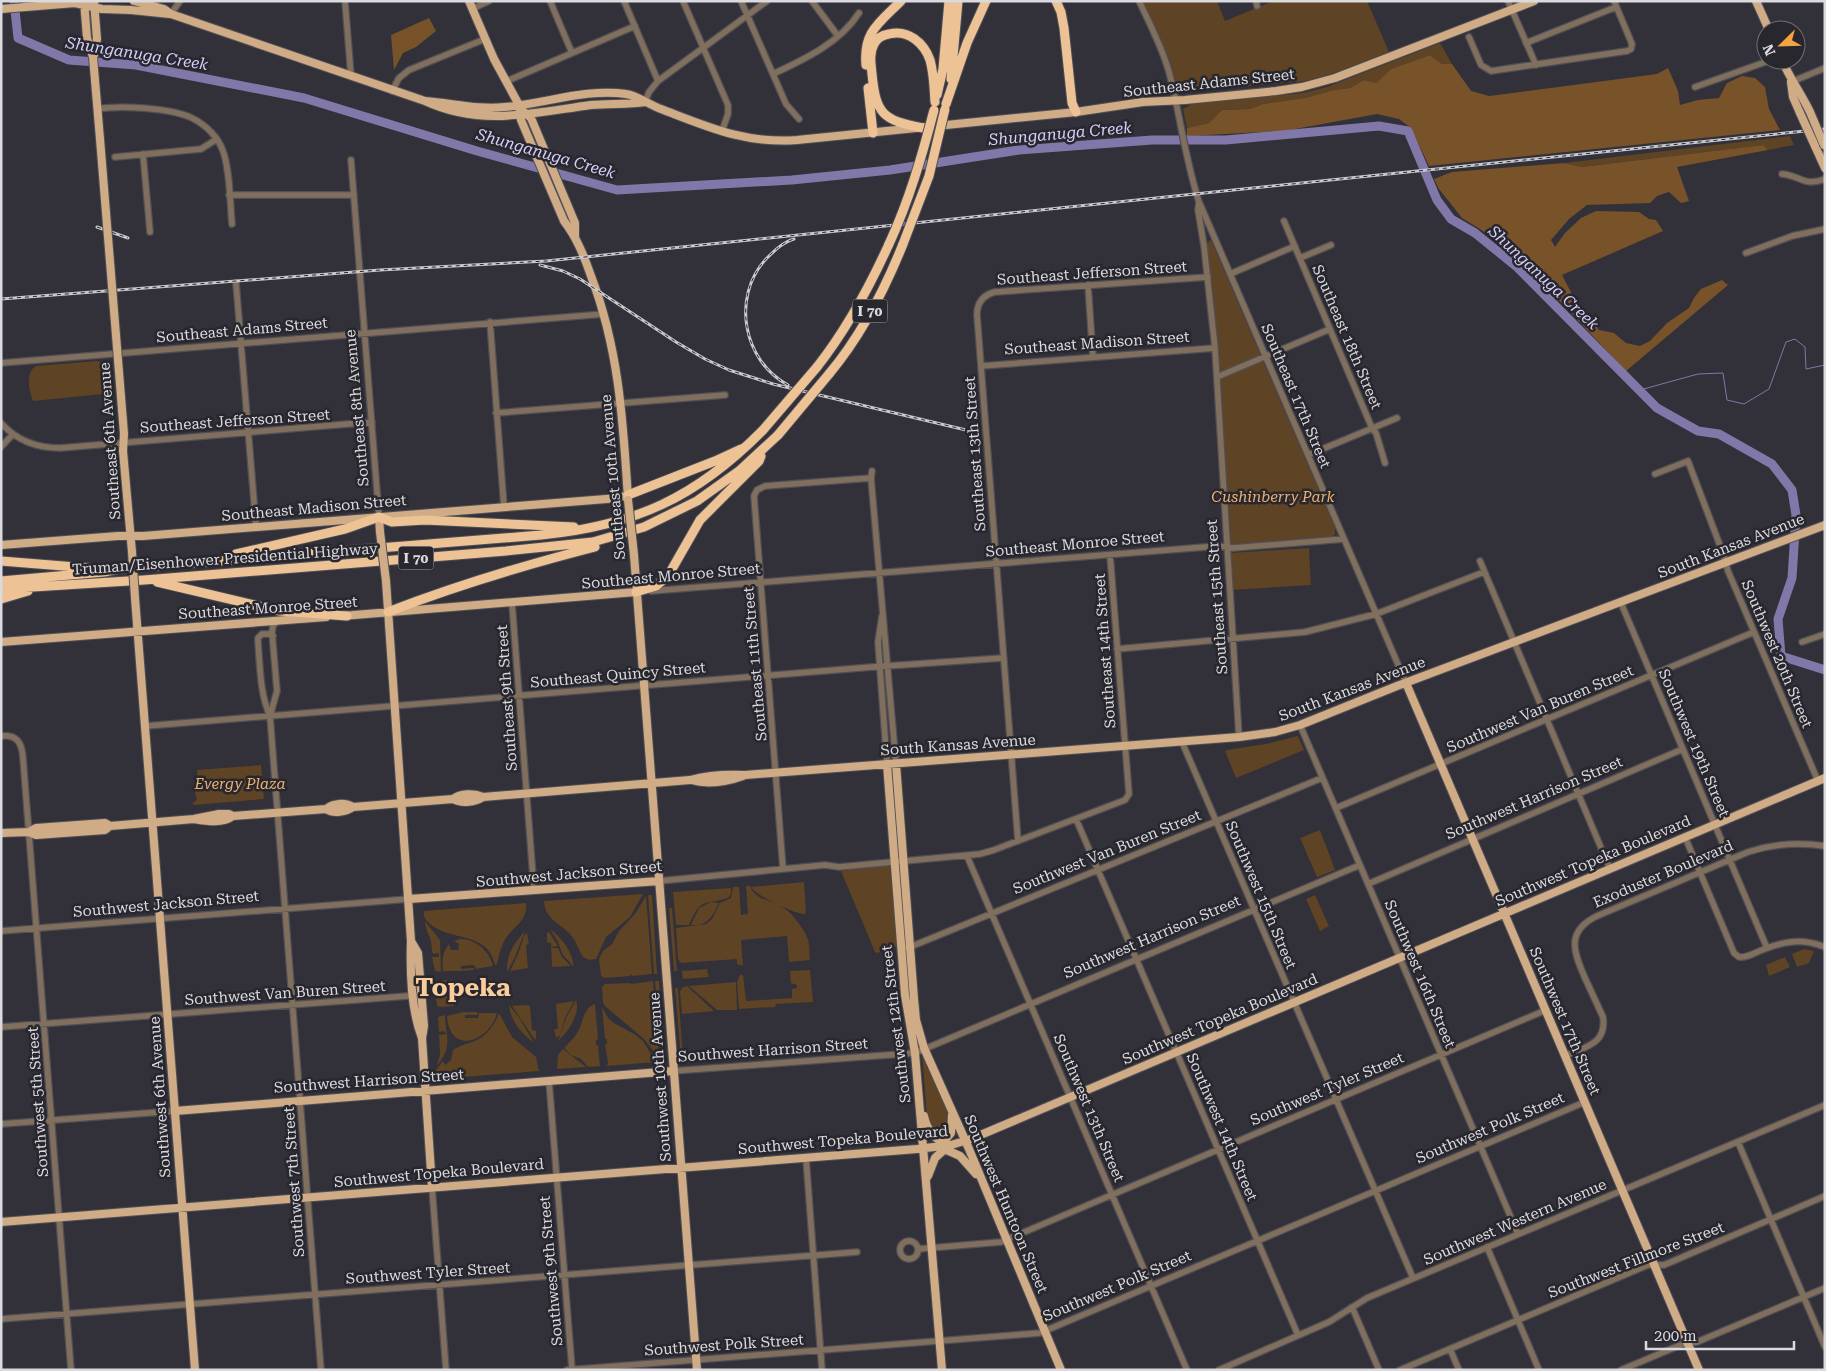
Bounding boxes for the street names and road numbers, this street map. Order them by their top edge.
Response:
street label: Southeast Adams Street [1122,65,1296,101]
street label: Southeast Jefferson Street [996,257,1188,289]
street label: Southeast 18th Street [1308,262,1386,412]
road number: I 70 [852,300,888,322]
street label: Southeast Adams Street [155,314,329,346]
street label: Southeast 17th Street [1257,321,1335,471]
street label: Southeast Madison Street [1004,328,1191,358]
street label: Southeast 8th Avenue [341,329,373,487]
street label: Southeast 6th Avenue [96,362,124,520]
street label: Southeast 13th Street [961,376,989,532]
street label: Southeast 10th Avenue [597,394,629,560]
street label: Southeast Jefferson Street [139,405,331,437]
street label: Southeast Madison Street [221,491,408,525]
street label: South Kansas Avenue [1655,510,1807,582]
street label: Southeast 15th Street [1203,519,1231,675]
street label: Southeast Monroe Street [985,527,1166,561]
street label: Truman/Eisenhower Presidential Highway [72,539,378,579]
road number: I 70 [398,546,434,570]
street label: Southeast Monroe Street [581,559,762,593]
street label: Southeast 14th Street [1091,573,1119,729]
street label: Southwest 20th Street [1738,577,1817,731]
street label: Southeast 11th Street [739,586,771,742]
street label: Southeast Monroe Street [178,593,359,623]
street label: Southeast 9th Street [493,624,521,772]
street label: South Kansas Avenue [1276,653,1428,725]
street label: Southeast Quincy Street [529,658,707,692]
street label: Southwest Van Buren Street [1444,661,1637,757]
street label: Southwest 19th Street [1655,666,1734,820]
street label: South Kansas Avenue [880,731,1036,759]
street label: Southwest Harrison Street [1443,752,1626,844]
street label: Southwest Van Buren Street [1010,806,1204,898]
street label: Southwest Topeka Boulevard [1492,811,1694,910]
street label: Southwest 15th Street [1222,818,1301,972]
street label: Exoduster Boulevard [1590,836,1736,912]
street label: Southwest Jackson Street [475,857,663,891]
street label: Southwest Jackson Street [72,887,260,921]
street label: Southwest Harrison Street [1061,891,1244,983]
street label: Southwest 16th Street [1381,897,1460,1051]
street label: Southwest 12th Street [877,944,915,1104]
street label: Southwest 17th Street [1526,944,1605,1098]
street label: Southwest Topeka Boulevard [1119,969,1321,1068]
street label: Southwest Van Buren Street [184,977,386,1009]
street label: Southwest 10th Avenue [645,992,675,1162]
street label: Southwest 6th Avenue [145,1016,175,1178]
street label: Southwest 5th Street [24,1026,52,1178]
street label: Southwest 13th Street [1050,1031,1129,1185]
street label: Southwest Harrison Street [677,1034,869,1066]
street label: Southwest Tyler Street [1248,1048,1407,1129]
street label: Southwest 14th Street [1183,1050,1262,1204]
street label: Southwest Harrison Street [273,1065,465,1097]
street label: Southwest Polk Street [1413,1088,1567,1167]
street label: Southwest 7th Street [280,1106,308,1258]
street label: Southwest Huntoon Street [960,1112,1052,1296]
street label: Southwest Topeka Boulevard [737,1122,949,1158]
street label: Southwest Topeka Boulevard [333,1155,545,1191]
street label: Southwest Western Avenue [1421,1175,1609,1269]
street label: Southwest 9th Street [535,1195,567,1347]
street label: Southwest Fillmore Street [1545,1218,1727,1302]
street label: Southwest Polk Street [1040,1246,1194,1325]
street label: Southwest Tyler Street [345,1258,511,1288]
street label: Southwest Polk Street [644,1330,805,1360]

